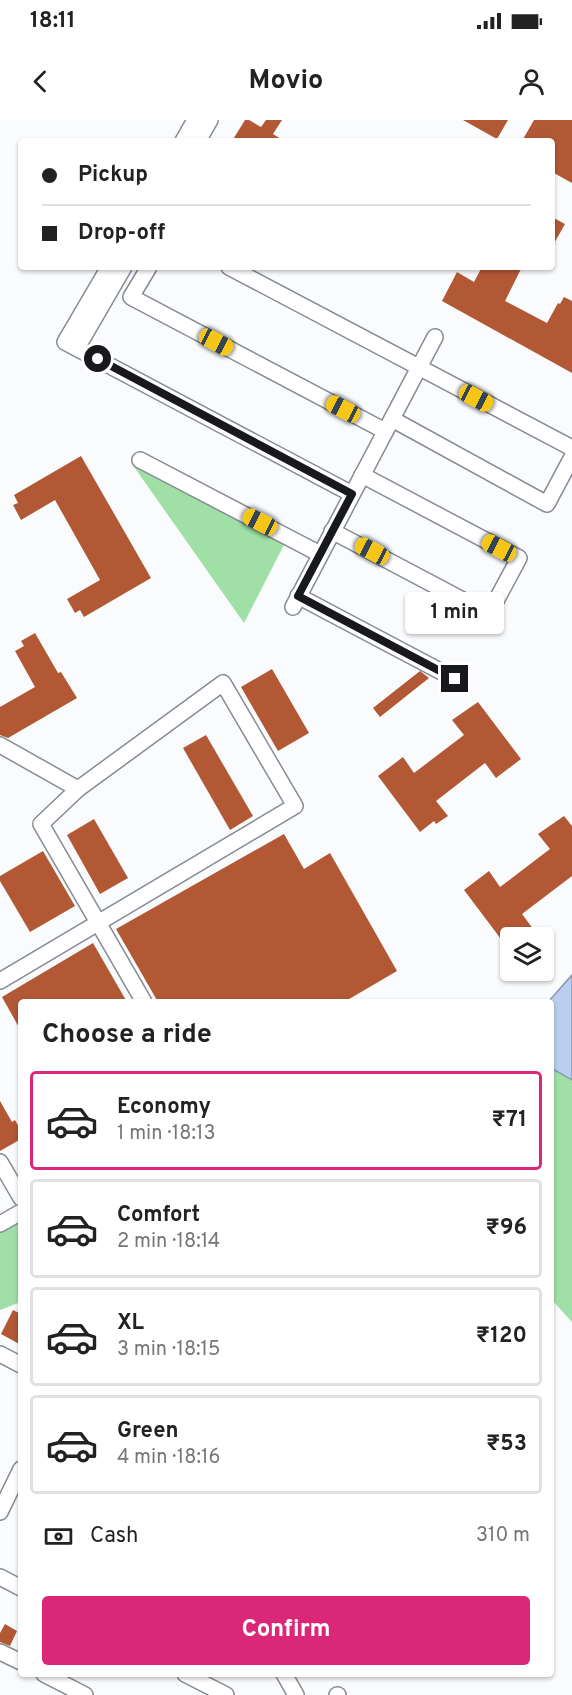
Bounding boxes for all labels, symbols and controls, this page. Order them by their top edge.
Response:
text: 18:11 [30,8,76,35]
text: Movio [249,64,323,98]
icon: back [24,65,57,98]
icon: person [515,65,548,98]
text: Pickup [78,162,148,189]
text: Drop-off [78,220,165,247]
car [196,326,236,358]
route start [84,345,111,372]
car [456,382,496,414]
car [323,393,363,425]
car [240,506,280,538]
car [479,532,519,564]
car [352,535,392,567]
callout: 1 min [406,592,504,634]
text: 1 min [430,600,479,626]
route end [441,665,468,692]
map controls [500,927,554,981]
button: layers [500,927,554,981]
text: Choose a ride [42,1018,212,1052]
icon: car [45,1094,99,1148]
text: Economy [117,1094,211,1121]
text: ₹71 [492,1107,527,1134]
text: 1 min · 18:13 [117,1121,216,1147]
icon: car [45,1202,99,1256]
text: Comfort [117,1202,200,1229]
text: ₹96 [486,1215,527,1242]
text: 2 min · 18:14 [117,1229,220,1255]
icon: car [45,1310,99,1364]
text: XL [117,1310,144,1337]
text: ₹120 [476,1323,527,1350]
text: 3 min · 18:15 [117,1337,220,1363]
icon: car [45,1418,99,1472]
text: Green [117,1418,179,1445]
text: ₹53 [486,1431,527,1458]
text: 4 min · 18:16 [117,1445,220,1471]
icon: cash [42,1520,75,1553]
text: Cash [90,1523,139,1550]
text: 310 m [476,1523,530,1549]
button: Confirm [42,1596,530,1665]

